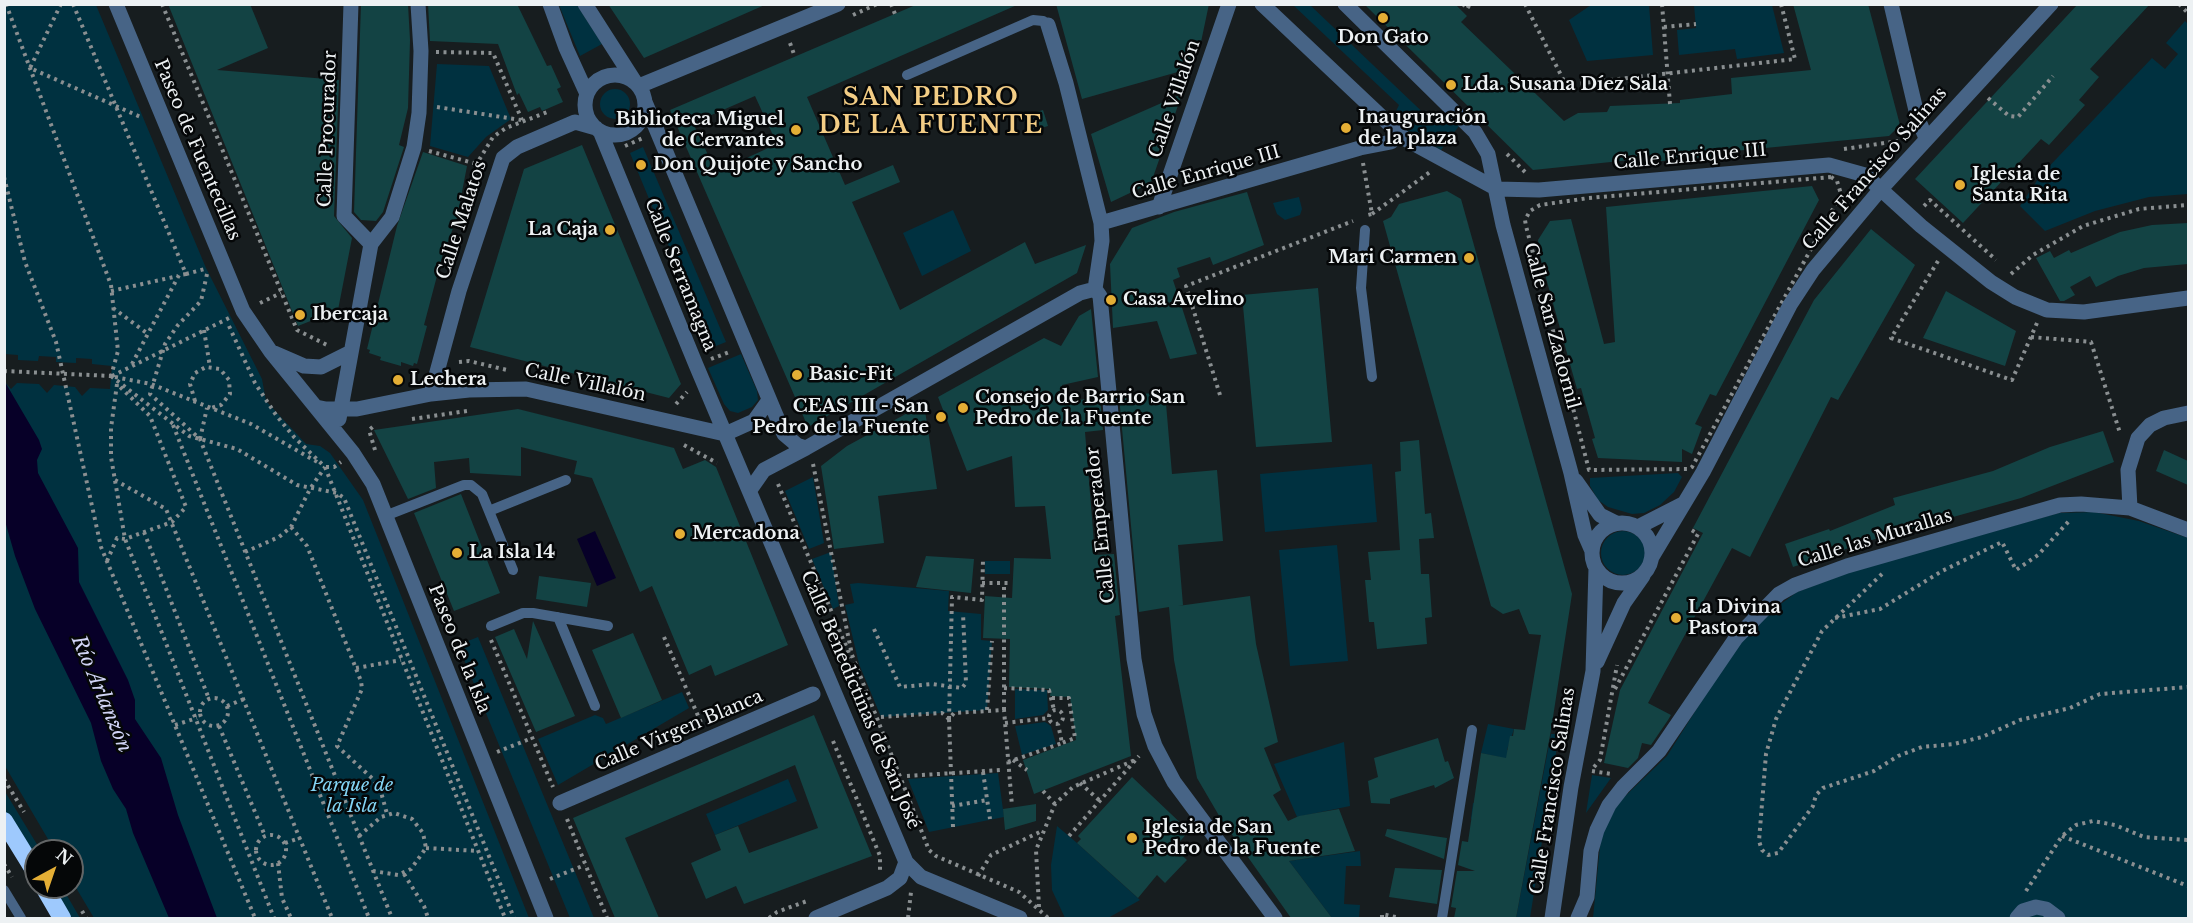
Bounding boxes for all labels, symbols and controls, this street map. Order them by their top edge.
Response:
marker: Don Gato [1376,11,1390,25]
place label: Don Gato [1337,27,1429,49]
street label: Calle Villalón [1145,37,1205,161]
street label: Calle Procurador [314,50,342,208]
street label: Paseo de Fuentecillas [149,56,245,244]
place label: Lda. Susana Díez Sala [1463,74,1668,96]
marker: Lda. Susana Díez Sala [1444,78,1458,92]
street label: Calle Francisco Salinas [1798,83,1952,255]
district label: SAN PEDRO DE LA FUENTE [818,84,1044,140]
place label: Inauguración de la plaza [1358,107,1487,150]
place label: Biblioteca Miguel de Cervantes [616,109,784,152]
marker: Inauguración de la plaza [1339,121,1353,135]
marker: Biblioteca Miguel de Cervantes [789,123,803,137]
street label: Calle Enrique III [1613,140,1767,174]
street label: Calle Enrique III [1129,141,1283,205]
place label: Don Quijote y Sancho [653,154,862,176]
street label: Calle Malatos [433,158,491,282]
marker: Don Quijote y Sancho [634,158,648,172]
place label: Iglesia de Santa Rita [1972,164,2068,207]
marker: Iglesia de Santa Rita [1953,178,1967,192]
street label: Calle Serramagna [639,195,721,355]
place label: La Caja [528,219,598,241]
marker: La Caja [603,223,617,237]
street label: Calle San Zadornil [1518,240,1584,412]
place label: Mari Carmen [1328,247,1457,269]
marker: Mari Carmen [1462,251,1476,265]
place label: Casa Avelino [1123,289,1244,311]
marker: Casa Avelino [1104,293,1118,307]
place label: Ibercaja [312,304,388,326]
marker: Ibercaja [293,308,307,322]
street label: Calle Villalón [522,360,648,406]
place label: Basic-Fit [809,364,893,386]
marker: Basic-Fit [790,368,804,382]
place label: Lechera [410,369,487,391]
marker: Lechera [391,373,405,387]
place label: Consejo de Barrio San Pedro de la Fuente [975,387,1185,430]
place label: CEAS III - San Pedro de la Fuente [752,396,929,438]
marker: Consejo de Barrio San Pedro de la Fuente [956,401,970,415]
marker: CEAS III - San Pedro de la Fuente [934,410,948,424]
street label: Calle Emperador [1082,446,1120,604]
street label: Calle las Murallas [1795,505,1955,573]
place label: Mercadona [692,523,800,545]
marker: Mercadona [673,527,687,541]
place label: La Isla 14 [469,542,555,564]
marker: La Isla 14 [450,546,464,560]
street label: Calle Benedictinas de San José [796,568,924,832]
street label: Paseo de la Isla [423,581,495,717]
place label: La Divina Pastora [1688,597,1781,640]
marker: La Divina Pastora [1669,611,1683,625]
water label: Río Arlanzón [66,632,136,756]
street label: Calle Virgen Blanca [592,686,766,776]
street label: Calle Francisco Salinas [1526,686,1580,896]
park label: Parque de la Isla [311,775,393,818]
place label: Iglesia de San Pedro de la Fuente [1144,817,1321,860]
marker: Iglesia de San Pedro de la Fuente [1125,831,1139,845]
north arrow [24,839,84,899]
text: N [52,844,76,869]

